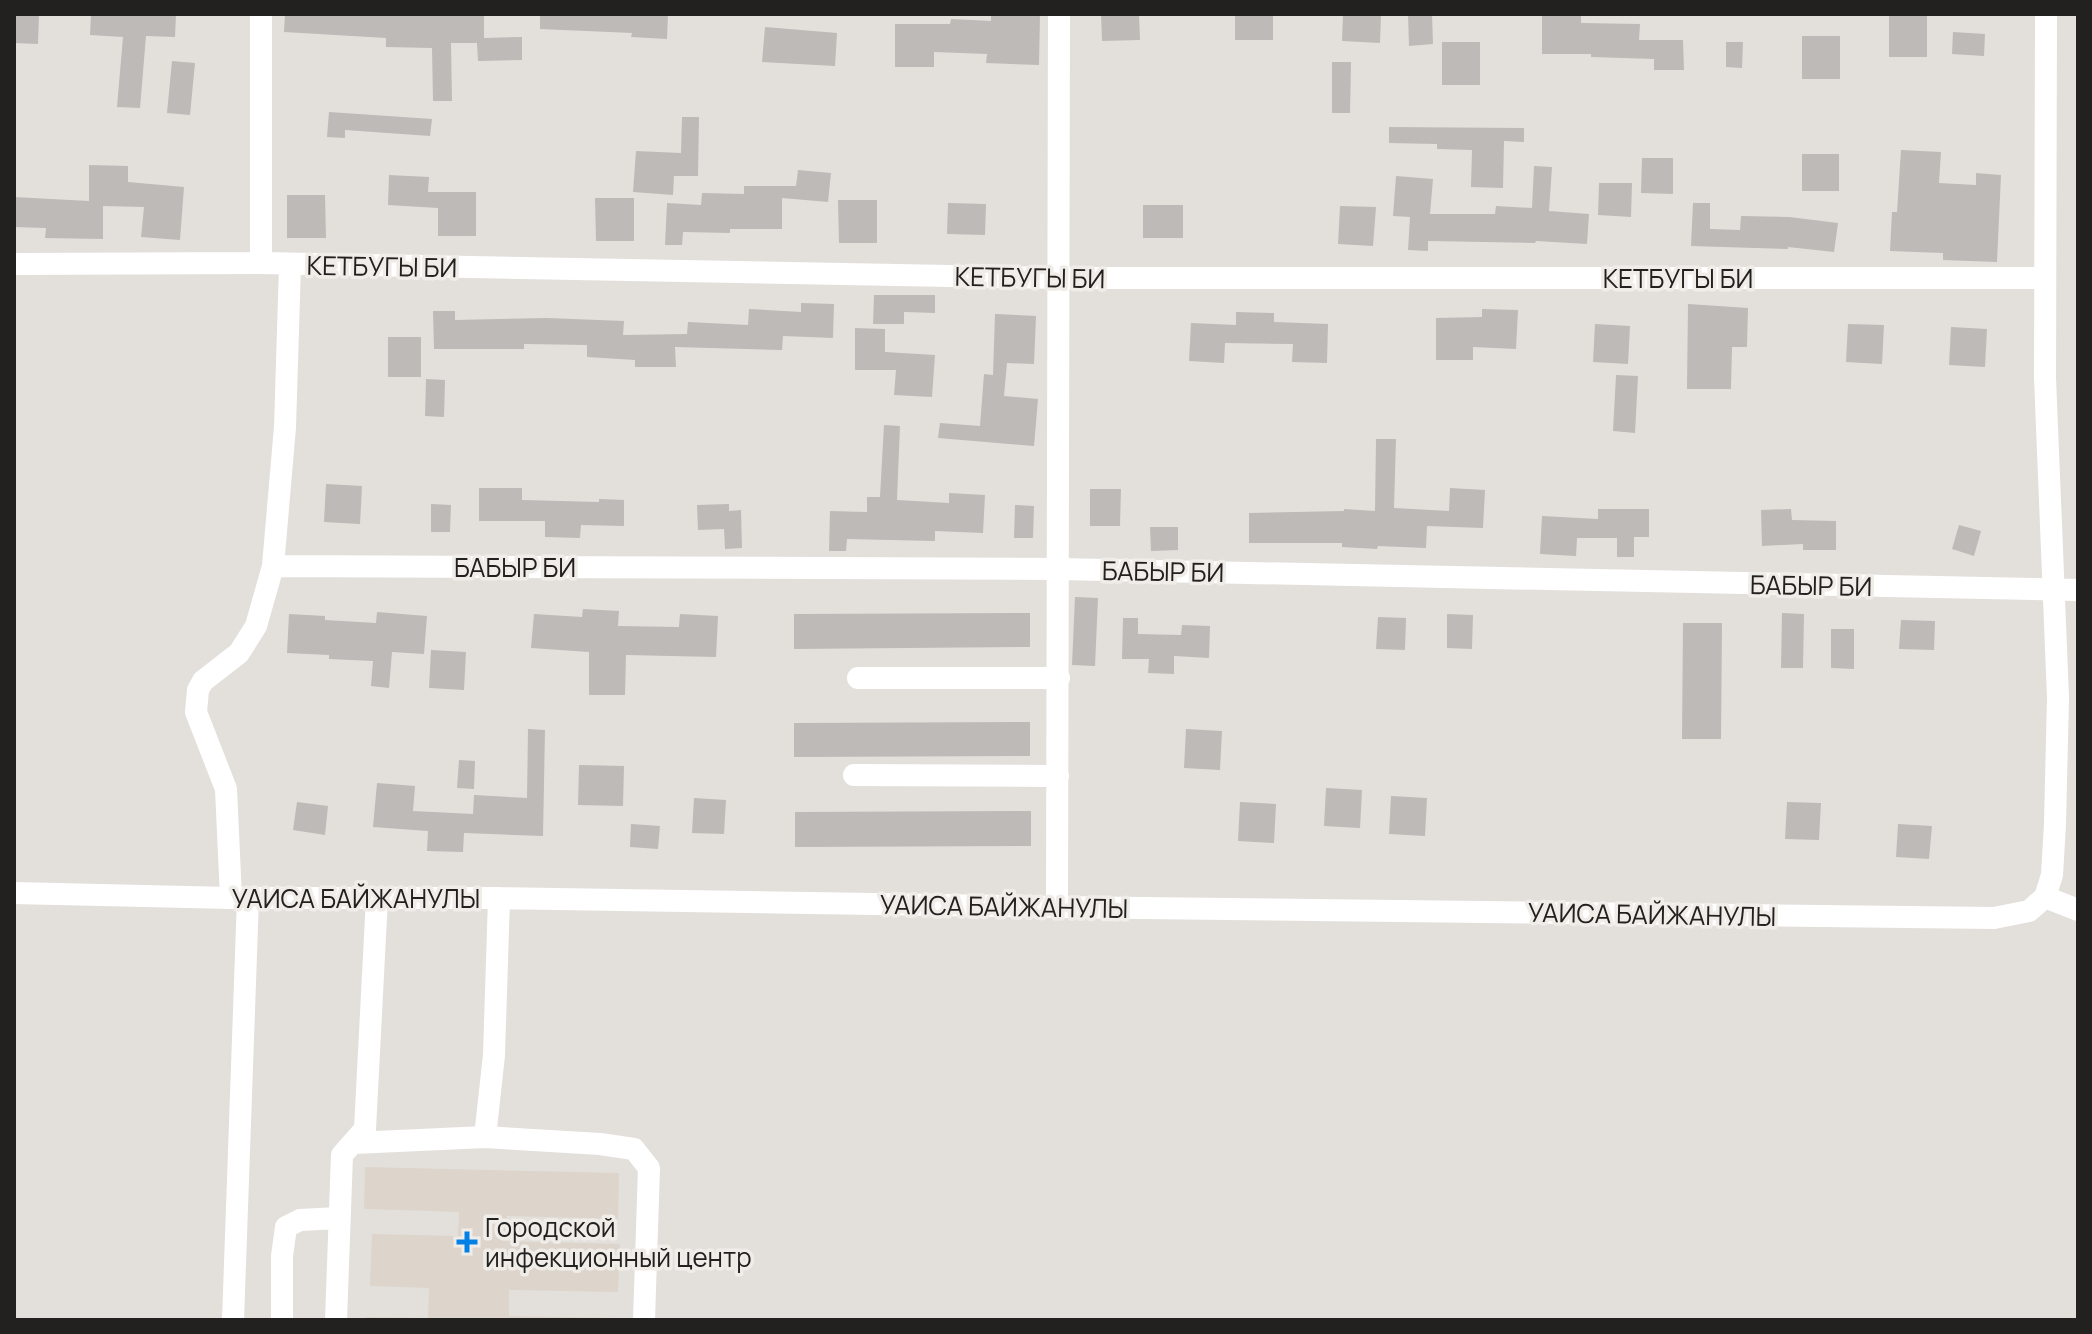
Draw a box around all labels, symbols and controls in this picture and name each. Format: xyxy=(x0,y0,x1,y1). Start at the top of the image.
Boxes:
street label: КЕТБУГЫ БИ xyxy=(306,247,458,285)
street label: КЕТБУГЫ БИ xyxy=(954,258,1106,296)
street label: КЕТБУГЫ БИ xyxy=(1603,260,1753,296)
street label: БАБЫР БИ xyxy=(454,549,576,585)
street label: БАБЫР БИ xyxy=(1102,552,1224,590)
street label: БАБЫР БИ xyxy=(1750,566,1872,604)
street label: УАИСА БАЙЖАНУЛЫ xyxy=(232,880,480,916)
street label: УАИСА БАЙЖАНУЛЫ xyxy=(880,886,1128,926)
street label: УАИСА БАЙЖАНУЛЫ xyxy=(1528,894,1776,934)
place label: Городской инфекционный центр xyxy=(485,1209,752,1275)
marker: Городской инфекционный центр xyxy=(456,1231,478,1253)

